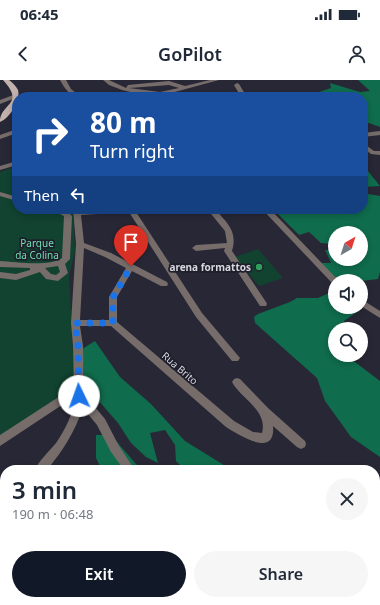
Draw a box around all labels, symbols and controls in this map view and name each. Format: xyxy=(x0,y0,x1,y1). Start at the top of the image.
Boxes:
text: 06:45 xyxy=(20,4,59,24)
text: GoPilot xyxy=(158,42,222,66)
icon: back xyxy=(12,43,34,65)
icon: person xyxy=(346,43,368,65)
text: 80 m xyxy=(90,103,157,141)
icon: right xyxy=(24,108,76,160)
text: Turn right xyxy=(90,139,174,163)
icon: left xyxy=(67,184,89,206)
text: Then xyxy=(24,185,59,205)
pin xyxy=(114,225,148,266)
north arrow xyxy=(328,226,368,266)
map controls xyxy=(328,226,368,362)
icon: arrive xyxy=(120,231,142,253)
park label: Parque da Colina xyxy=(15,236,59,262)
place label: arena formattos xyxy=(169,260,251,274)
marker: arena formattos xyxy=(254,262,264,272)
button: sound xyxy=(328,274,368,314)
button: search xyxy=(328,322,368,362)
street label: Rua Brito xyxy=(159,348,201,388)
position arrow xyxy=(58,375,100,417)
text: 3 min xyxy=(12,473,77,506)
button: close xyxy=(326,478,368,520)
text: 190 m · 06:48 xyxy=(12,505,93,523)
button: Exit xyxy=(12,551,186,597)
button: Share xyxy=(194,551,368,597)

